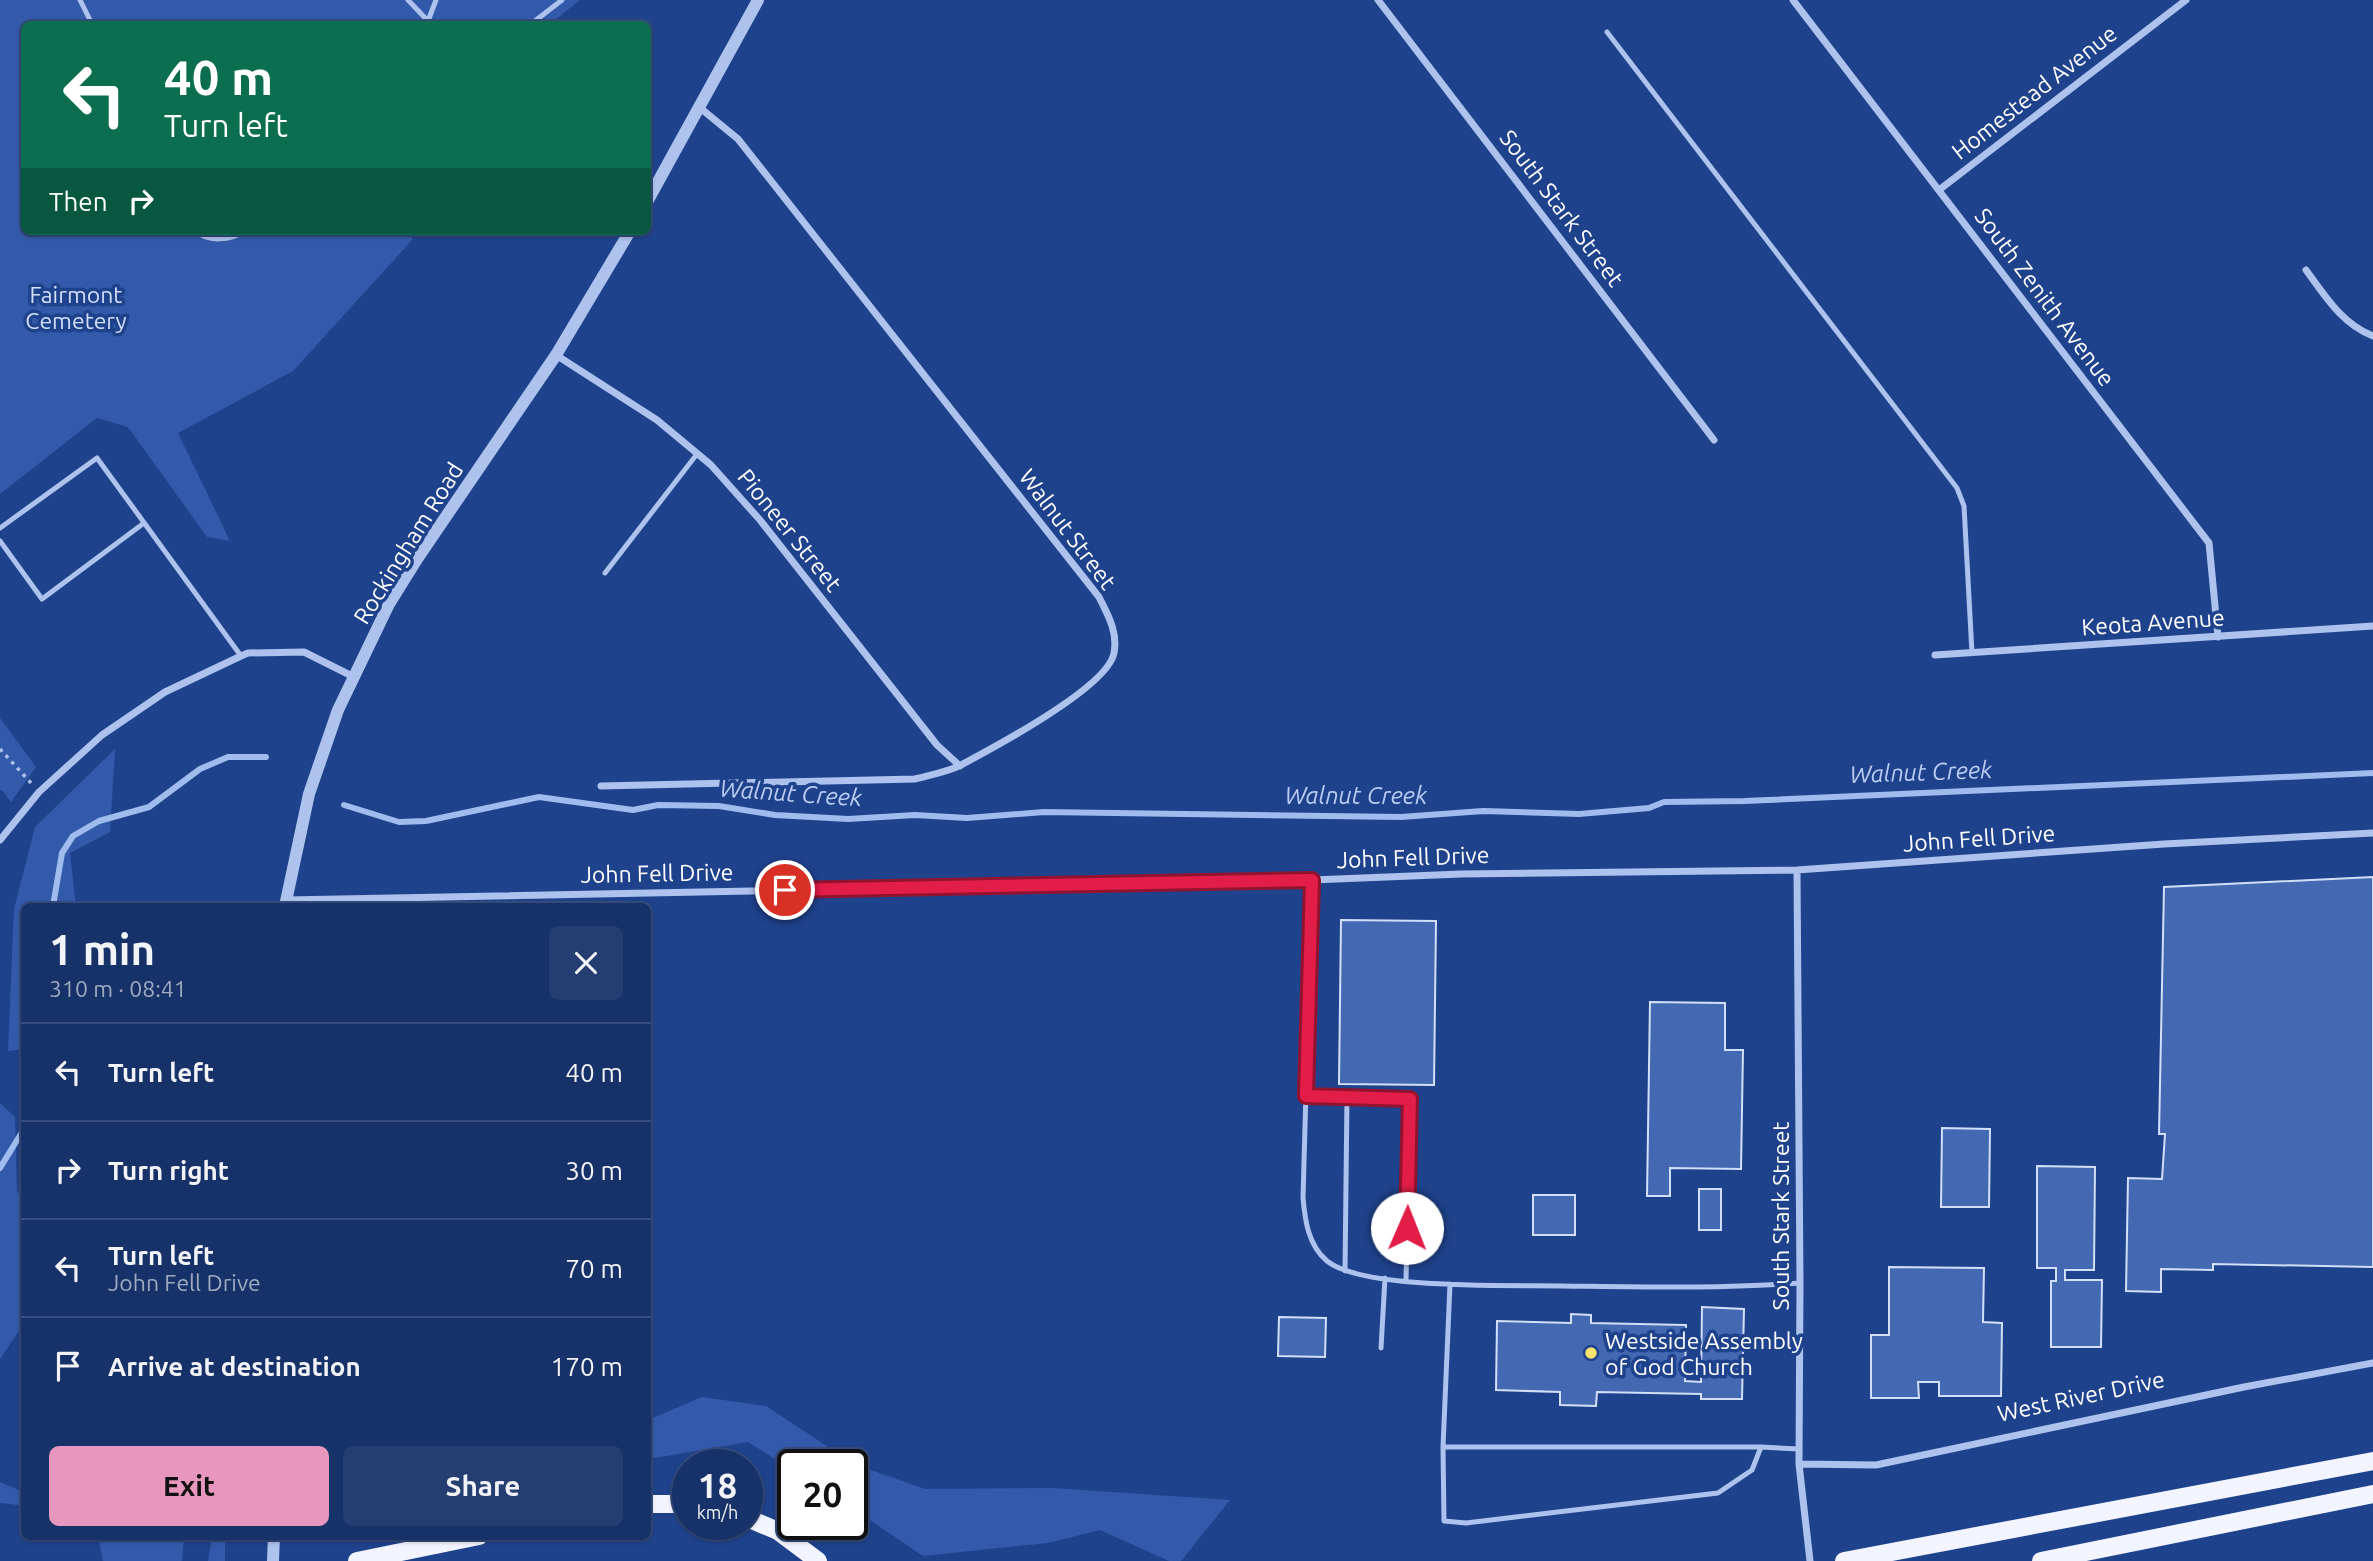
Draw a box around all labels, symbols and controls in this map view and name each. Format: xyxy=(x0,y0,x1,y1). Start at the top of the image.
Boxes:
street label: Homestead Avenue xyxy=(1947,20,2121,164)
icon: left xyxy=(49,49,140,140)
text: 40 m xyxy=(164,49,273,104)
text: Turn left xyxy=(164,107,288,143)
street label: South Stark Street xyxy=(1495,125,1629,291)
icon: right xyxy=(122,182,160,220)
text: Then xyxy=(49,187,108,216)
street label: South Zenith Avenue xyxy=(1970,203,2120,391)
park label: Fairmont Cemetery xyxy=(25,282,127,333)
street label: Rockingham Road xyxy=(348,458,468,628)
street label: Pioneer Street xyxy=(733,464,847,596)
street label: Walnut Street xyxy=(1015,464,1121,594)
street label: Keota Avenue xyxy=(2081,605,2225,639)
water label: Walnut Creek xyxy=(1849,756,1993,788)
water label: Walnut Creek xyxy=(719,775,864,811)
water label: Walnut Creek xyxy=(1285,782,1428,809)
street label: John Fell Drive xyxy=(1902,820,2056,856)
street label: John Fell Drive xyxy=(1336,842,1490,872)
street label: John Fell Drive xyxy=(580,859,734,887)
pin xyxy=(755,860,815,920)
icon: arrive xyxy=(766,871,804,909)
text: 1 min xyxy=(49,926,155,973)
button: close xyxy=(549,926,623,1000)
text: 310 m · 08:41 xyxy=(49,976,187,1001)
icon: left xyxy=(49,1053,87,1091)
text: Turn left xyxy=(108,1058,214,1087)
text: 40 m xyxy=(565,1058,623,1087)
street label: South Stark Street xyxy=(1768,1122,1793,1310)
icon: right xyxy=(49,1151,87,1189)
text: Turn right xyxy=(108,1156,229,1185)
text: 30 m xyxy=(565,1156,623,1185)
position arrow xyxy=(1370,1191,1444,1265)
text: Turn left xyxy=(108,1241,214,1270)
icon: left xyxy=(49,1249,87,1287)
text: 70 m xyxy=(565,1254,623,1283)
text: John Fell Drive xyxy=(108,1270,261,1295)
place label: Westside Assembly of God Church xyxy=(1605,1328,1803,1379)
marker: Westside Assembly of God Church xyxy=(1583,1345,1599,1361)
icon: arrive xyxy=(49,1347,87,1385)
text: Arrive at destination xyxy=(108,1352,361,1381)
text: 170 m xyxy=(551,1352,623,1381)
street label: West River Drive xyxy=(1995,1366,2167,1426)
button: Exit xyxy=(49,1446,329,1526)
button: Share xyxy=(343,1446,623,1526)
speed limit sign: 20 xyxy=(777,1449,868,1540)
text: 18 xyxy=(698,1465,737,1505)
text: km/h xyxy=(697,1502,738,1522)

